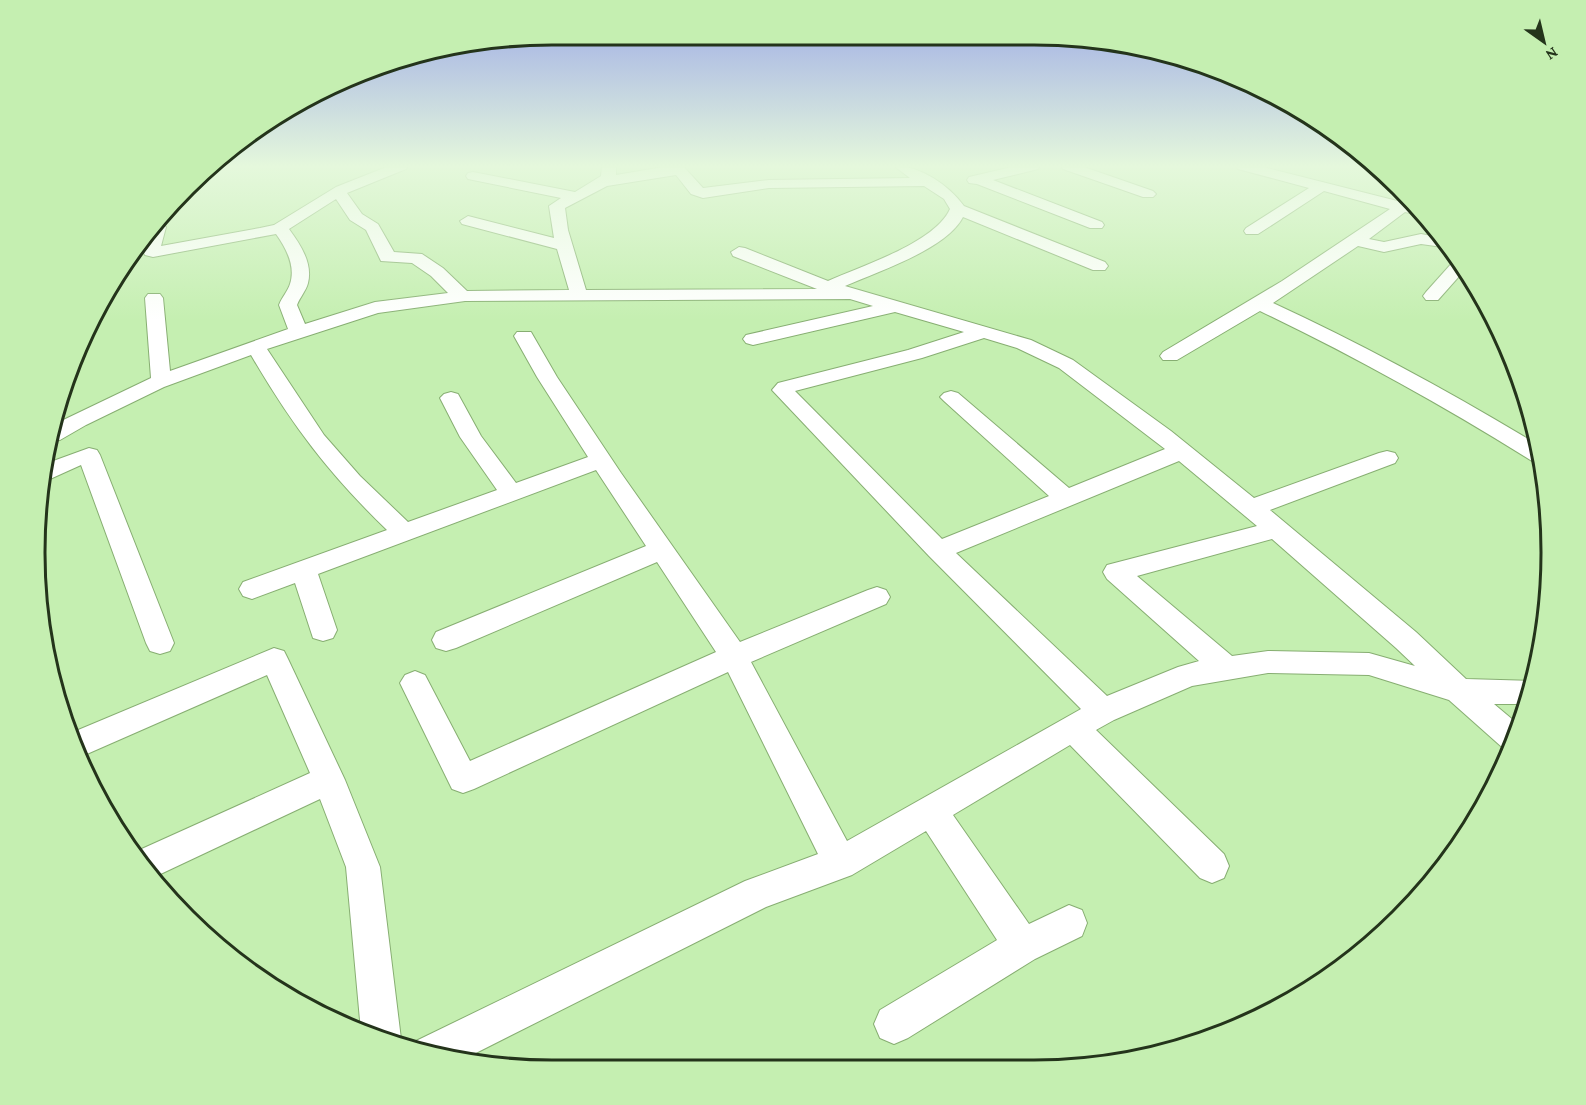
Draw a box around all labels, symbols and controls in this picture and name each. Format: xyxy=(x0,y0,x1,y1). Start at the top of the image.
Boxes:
north arrow xyxy=(1514,12,1574,72)
text: N xyxy=(1543,44,1561,64)

